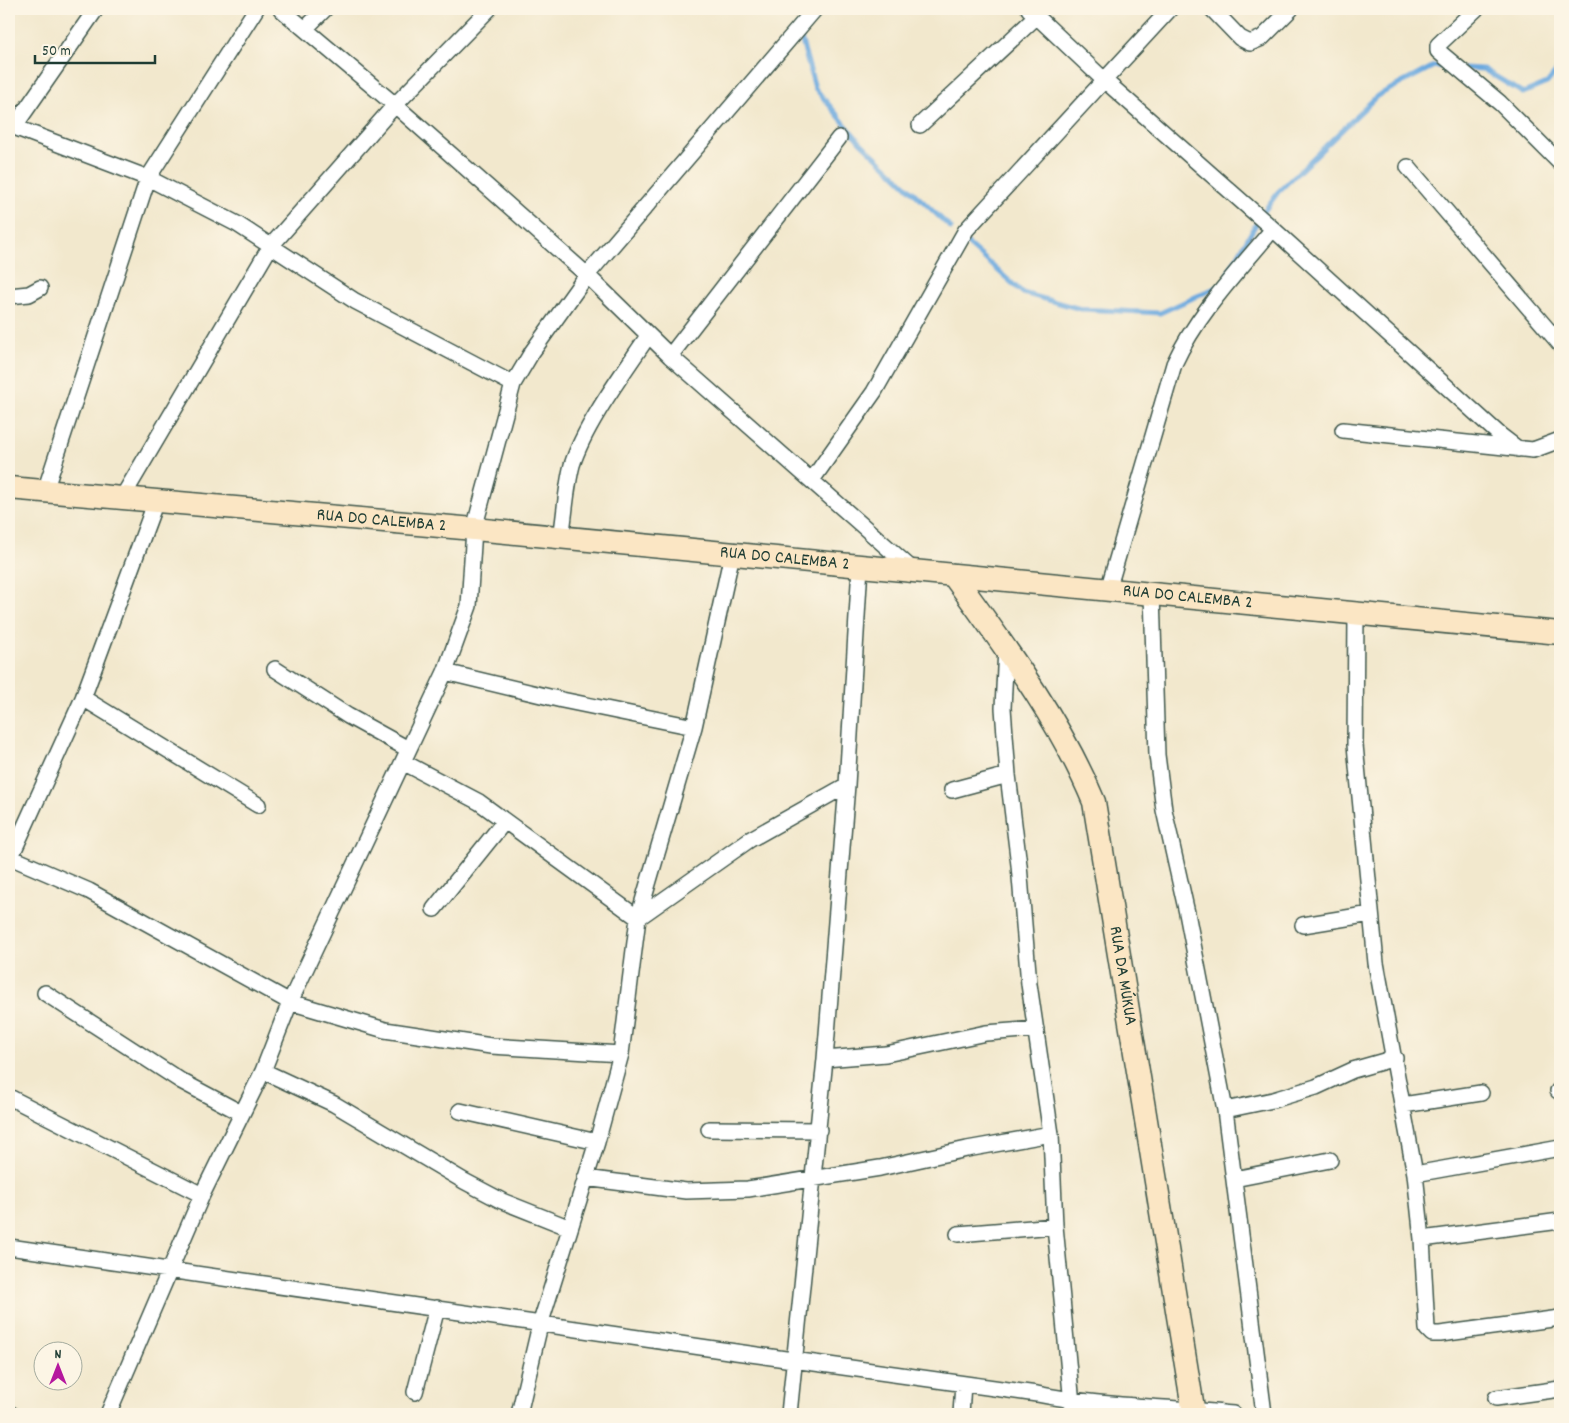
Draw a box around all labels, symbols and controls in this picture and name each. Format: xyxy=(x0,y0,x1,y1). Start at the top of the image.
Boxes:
scale bar xyxy=(35,32,155,64)
text: 50 m xyxy=(42,41,71,63)
street label: RUA DO CALEMBA 2 xyxy=(315,503,448,539)
street label: RUA DO CALEMBA 2 xyxy=(719,540,851,577)
street label: RUA DO CALEMBA 2 xyxy=(1122,579,1254,616)
street label: RUA DA MÚKUA xyxy=(1102,924,1143,1027)
north arrow xyxy=(32,1340,82,1390)
text: N xyxy=(55,1345,62,1365)

